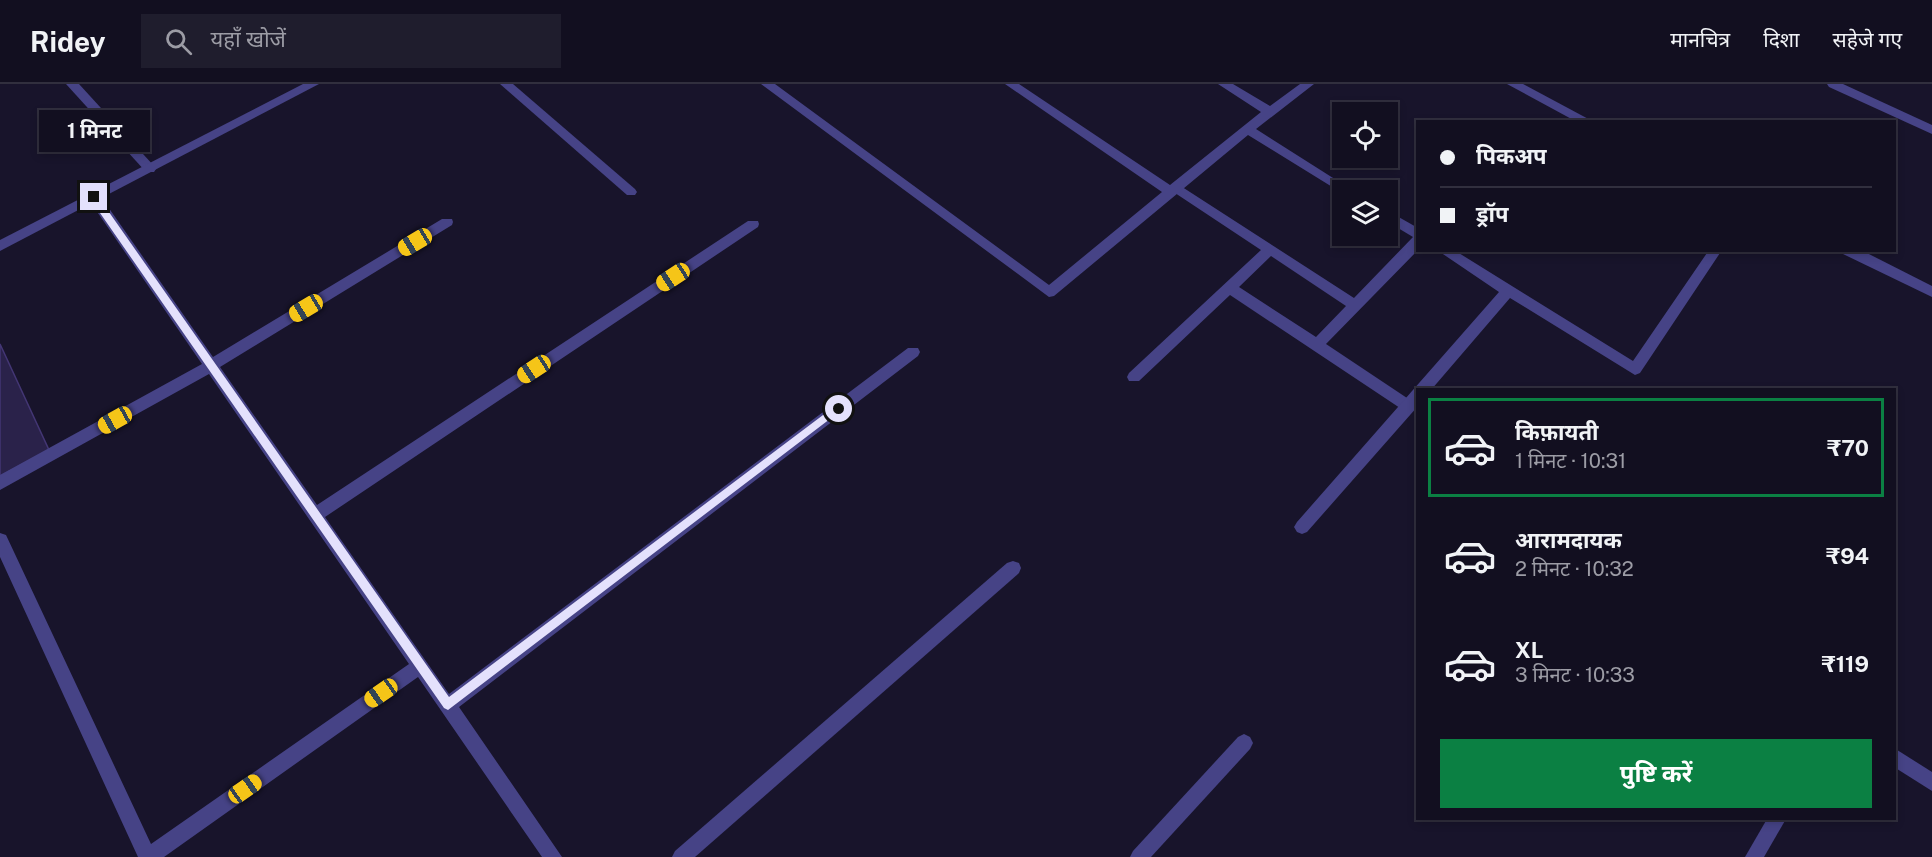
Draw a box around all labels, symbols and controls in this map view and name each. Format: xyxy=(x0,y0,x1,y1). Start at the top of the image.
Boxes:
search box xyxy=(141,14,561,68)
text: Ridey xyxy=(30,25,105,58)
icon: search xyxy=(162,25,195,58)
text: यहाँ खोजें xyxy=(210,26,286,52)
text: मानचित्र xyxy=(1670,27,1730,52)
text: दिशा xyxy=(1763,27,1800,52)
text: सहेजे गए xyxy=(1833,27,1902,52)
map controls xyxy=(1332,102,1398,246)
button: locate xyxy=(1332,102,1398,168)
callout: 1 मिनट xyxy=(38,110,150,152)
text: 1 मिनट xyxy=(67,119,122,143)
text: पिकअप xyxy=(1476,143,1547,169)
button: layers xyxy=(1332,180,1398,246)
route end xyxy=(80,183,107,210)
text: ड्रॉप xyxy=(1476,201,1509,227)
car xyxy=(395,225,435,259)
car xyxy=(653,260,693,294)
car xyxy=(286,291,326,325)
car xyxy=(514,352,554,386)
route start xyxy=(825,395,852,422)
car xyxy=(95,403,135,437)
text: किफ़ायती xyxy=(1515,419,1599,445)
icon: car xyxy=(1443,421,1497,475)
text: ₹70 xyxy=(1827,435,1869,461)
text: 1 मिनट · 10:31 xyxy=(1515,449,1626,473)
text: आरामदायक xyxy=(1515,527,1622,553)
icon: car xyxy=(1443,529,1497,583)
text: ₹94 xyxy=(1826,543,1869,569)
text: 2 मिनट · 10:32 xyxy=(1515,557,1634,581)
icon: car xyxy=(1443,637,1497,691)
text: XL xyxy=(1515,637,1543,663)
text: ₹119 xyxy=(1822,651,1869,677)
text: 3 मिनट · 10:33 xyxy=(1515,663,1635,687)
car xyxy=(361,675,401,711)
button: पुष्टि करें xyxy=(1440,739,1872,808)
car xyxy=(225,771,265,807)

